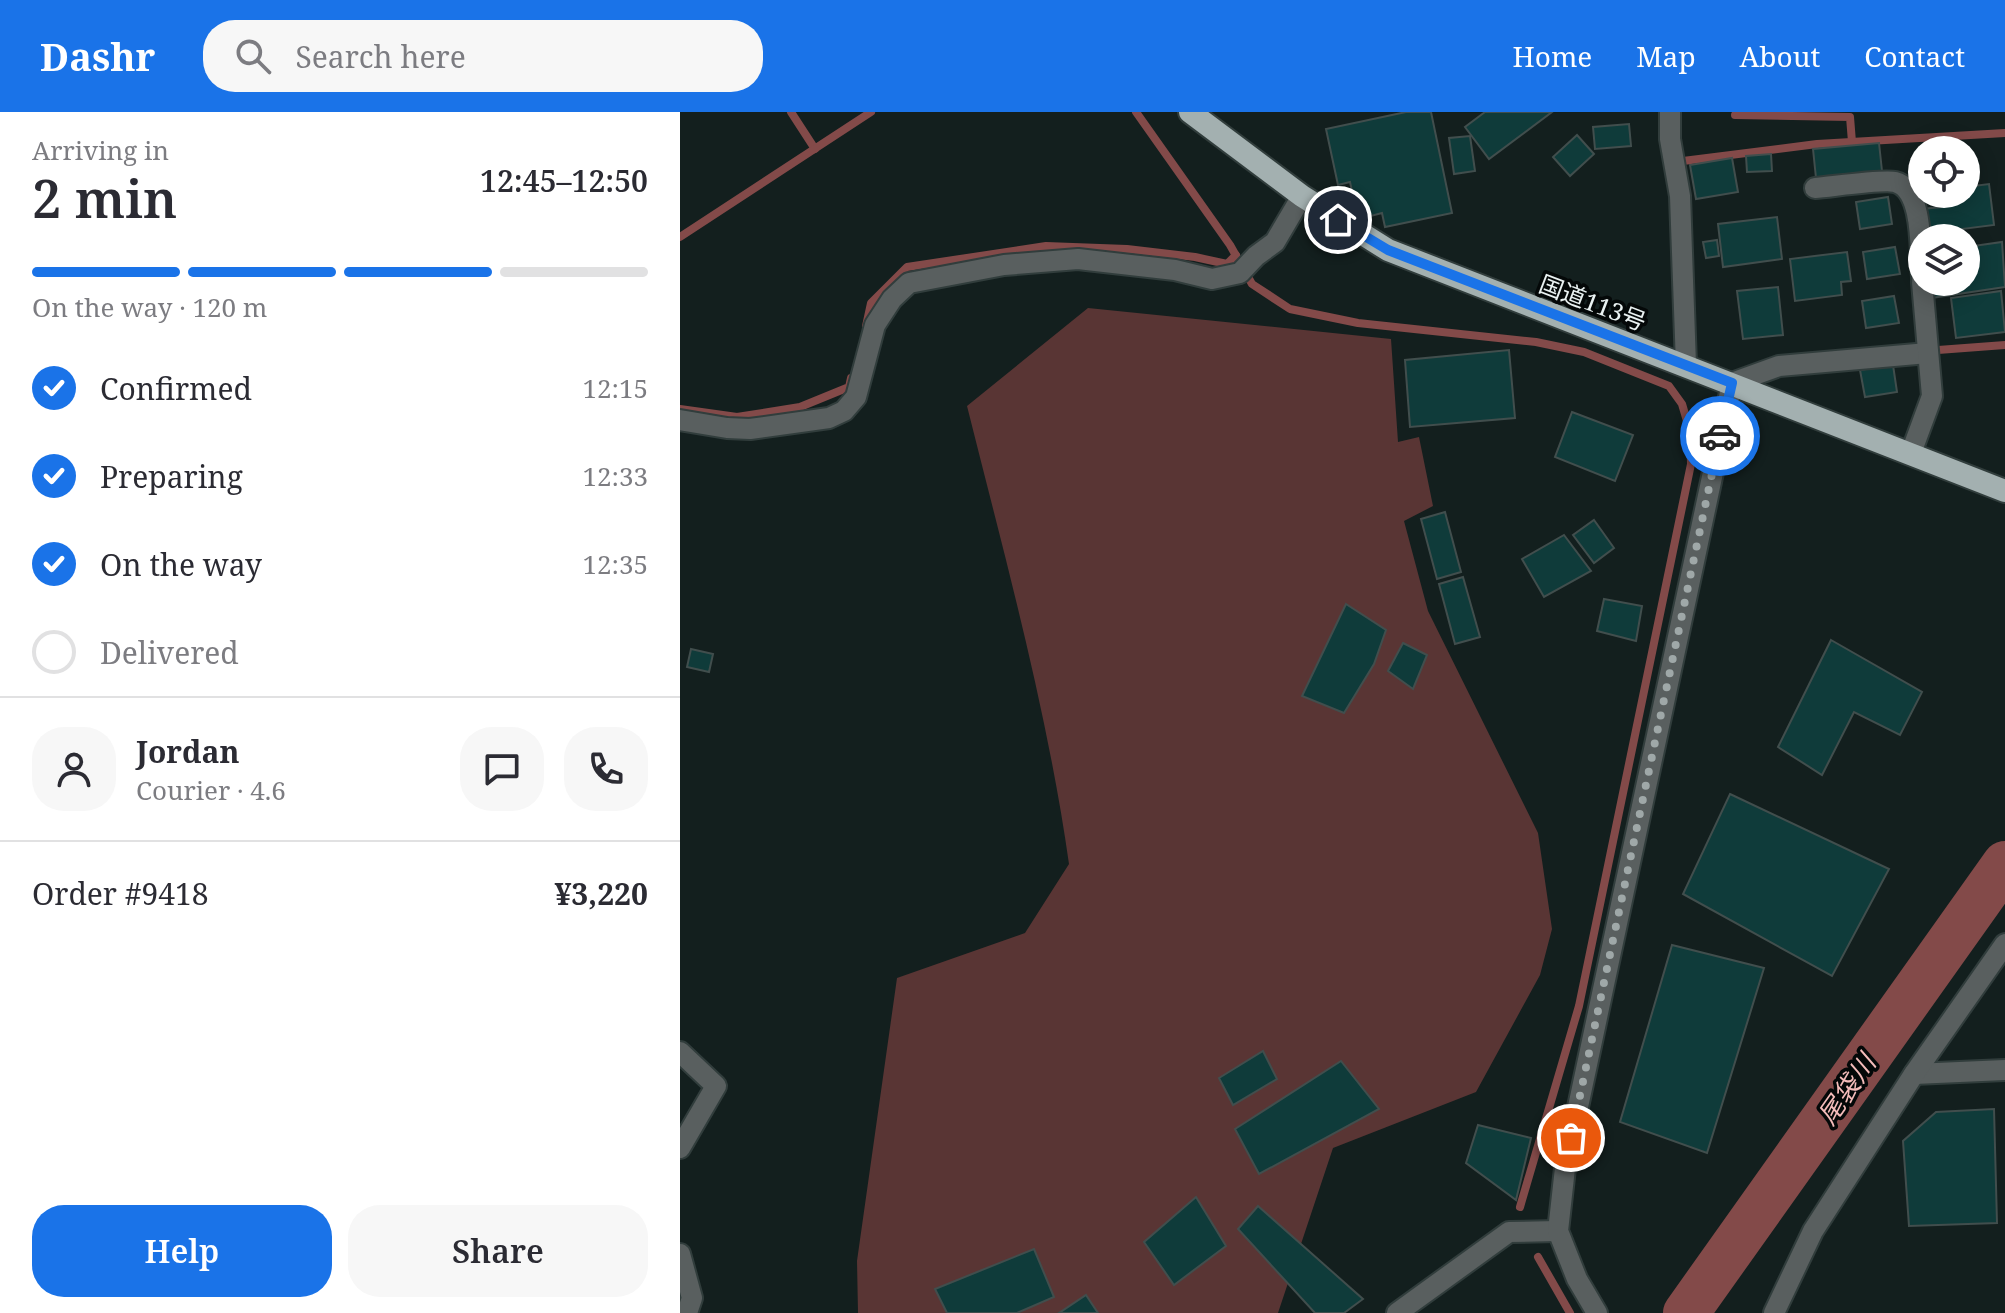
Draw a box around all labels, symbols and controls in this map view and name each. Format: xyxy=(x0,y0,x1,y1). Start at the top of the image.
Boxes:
search box xyxy=(203,20,763,92)
text: Dashr xyxy=(40,30,155,82)
icon: search xyxy=(231,34,275,78)
text: Search here xyxy=(295,36,466,77)
text: Home xyxy=(1513,37,1592,75)
text: Map xyxy=(1636,37,1696,75)
text: About xyxy=(1740,37,1820,75)
text: Contact xyxy=(1864,37,1965,75)
text: Arriving in xyxy=(32,132,169,168)
map controls xyxy=(1908,136,1980,296)
button: locate xyxy=(1908,136,1980,208)
text: 12:45–12:50 xyxy=(480,160,648,201)
text: 2 min xyxy=(32,162,177,233)
pin xyxy=(1304,186,1372,254)
icon: home xyxy=(1316,198,1360,242)
button: layers xyxy=(1908,224,1980,296)
street label: 国道113号 xyxy=(1535,266,1651,338)
text: On the way · 120 m xyxy=(32,289,267,325)
icon: check xyxy=(32,366,76,410)
text: Confirmed xyxy=(100,368,252,409)
text: 12:15 xyxy=(582,370,648,406)
courier xyxy=(1680,396,1760,476)
icon: car xyxy=(1698,414,1742,458)
icon: check xyxy=(32,454,76,498)
text: Preparing xyxy=(100,456,243,497)
text: 12:33 xyxy=(582,458,648,494)
icon: check xyxy=(32,542,76,586)
text: On the way xyxy=(100,544,262,585)
text: 12:35 xyxy=(582,546,648,582)
text: Delivered xyxy=(100,632,239,673)
button: person xyxy=(32,727,116,811)
button: chat xyxy=(460,727,544,811)
button: phone xyxy=(564,727,648,811)
text: Jordan xyxy=(136,731,239,772)
text: Courier · 4.6 xyxy=(136,772,286,808)
text: Order #9418 xyxy=(32,873,209,914)
text: ¥3,220 xyxy=(554,873,648,914)
water label: 尾袋川 xyxy=(1809,1044,1885,1131)
pin xyxy=(1537,1104,1605,1172)
icon: bag xyxy=(1549,1116,1593,1160)
button: Help xyxy=(32,1205,332,1297)
button: Share xyxy=(348,1205,648,1297)

